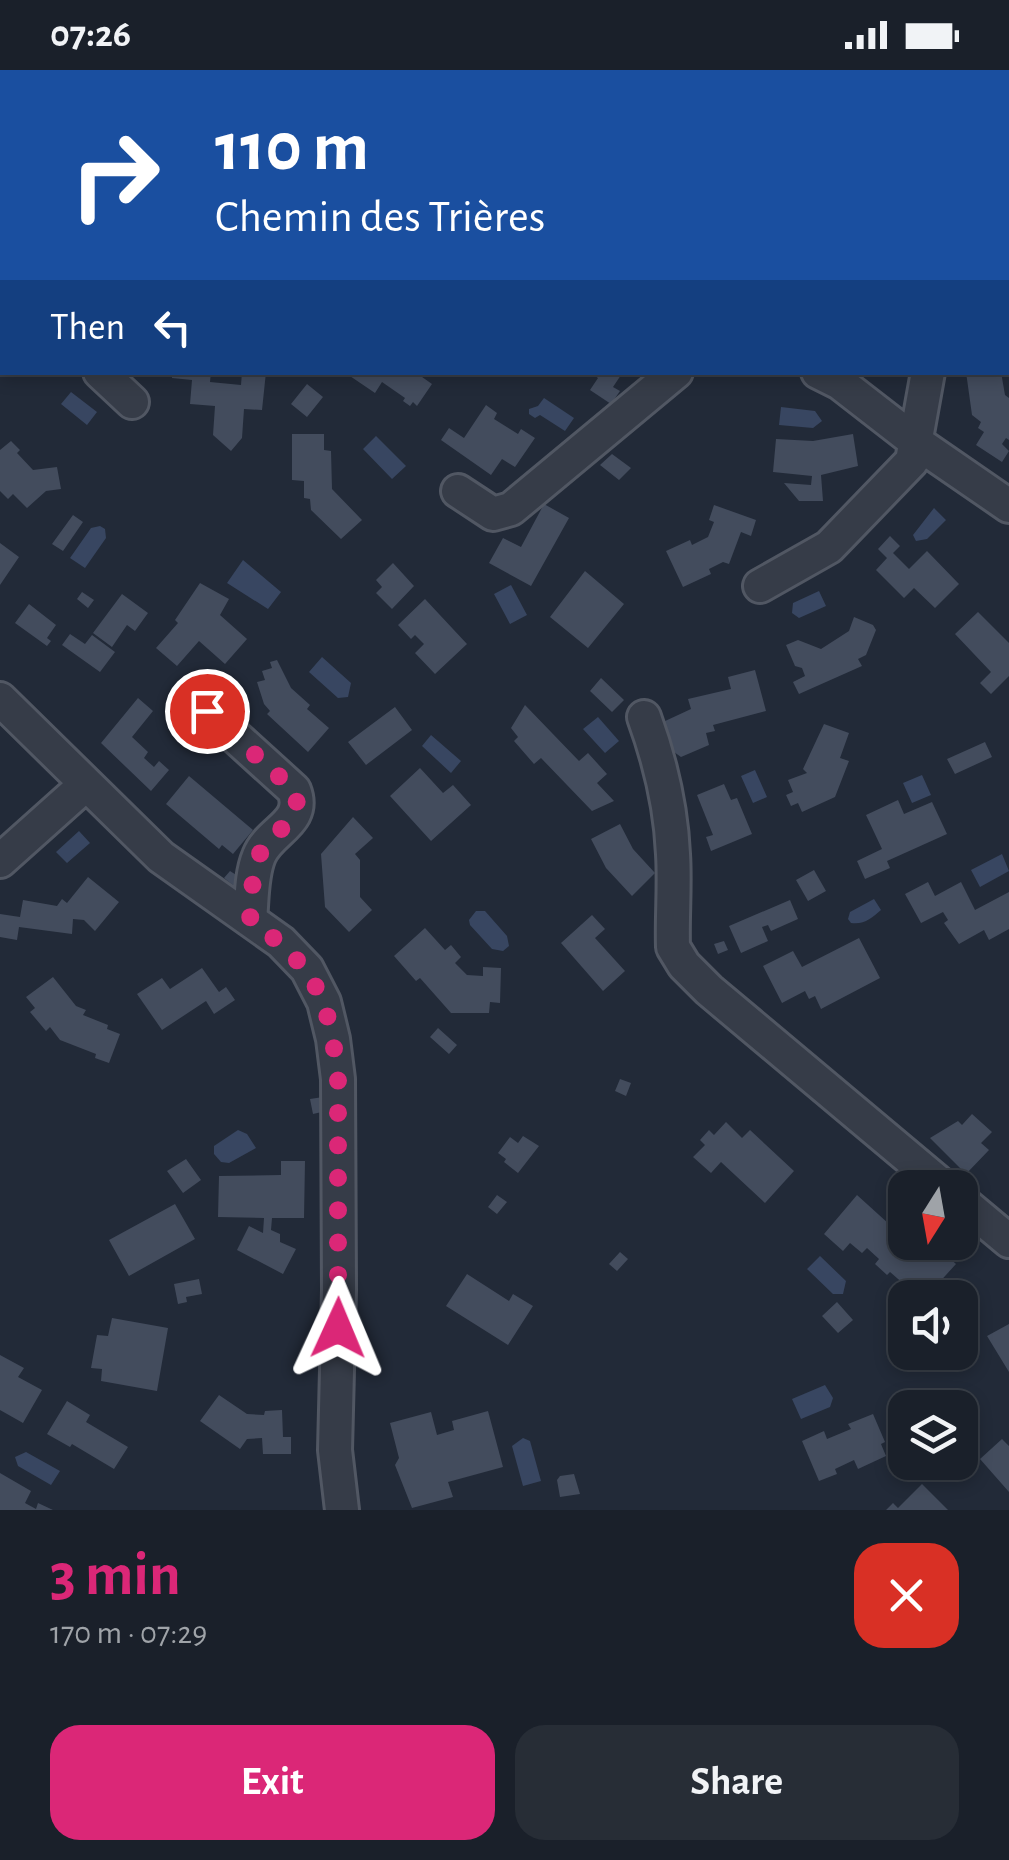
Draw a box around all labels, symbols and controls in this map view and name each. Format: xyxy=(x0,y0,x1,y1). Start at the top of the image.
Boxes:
text: 07:26 xyxy=(50,16,131,54)
icon: right xyxy=(50,110,180,240)
text: 110 m xyxy=(215,113,369,183)
text: Chemin des Trières xyxy=(215,195,545,240)
icon: left xyxy=(145,300,200,355)
text: Then xyxy=(50,309,125,347)
pin xyxy=(165,669,250,754)
icon: arrive xyxy=(180,684,235,739)
north arrow xyxy=(888,1170,978,1260)
map controls xyxy=(888,1170,978,1480)
position arrow xyxy=(286,1276,390,1380)
button: sound xyxy=(888,1280,978,1370)
button: layers xyxy=(888,1390,978,1480)
button: close xyxy=(854,1543,959,1648)
text: 3 min xyxy=(50,1546,181,1606)
text: 170 m · 07:29 xyxy=(50,1617,207,1649)
button: Exit xyxy=(50,1725,495,1840)
button: Share xyxy=(515,1725,959,1840)

